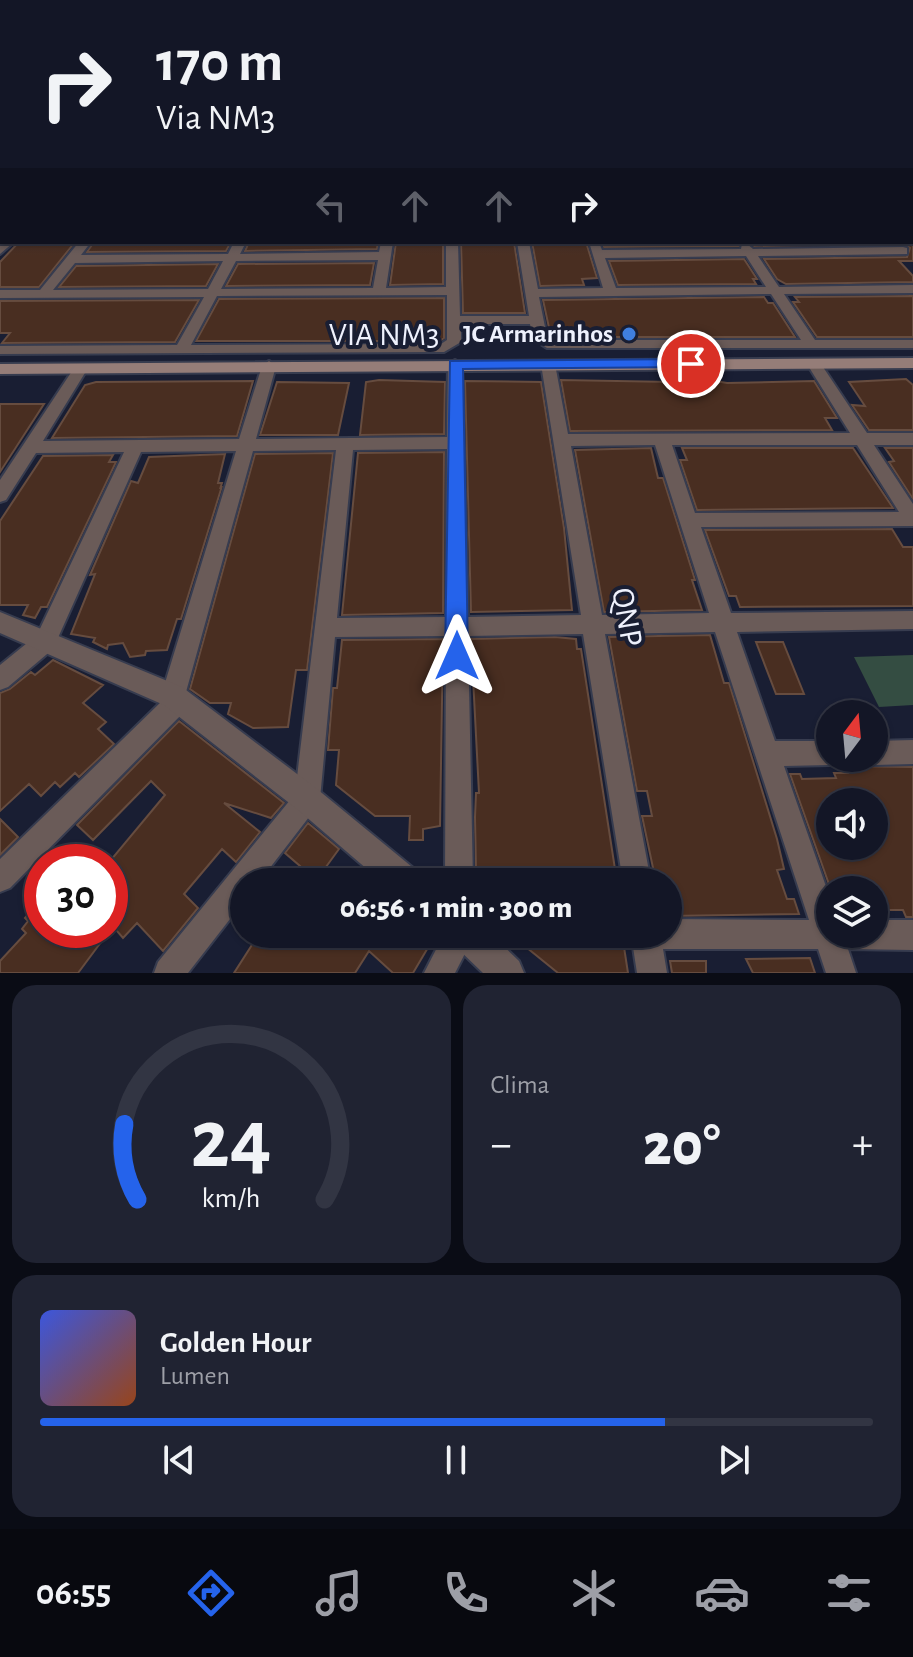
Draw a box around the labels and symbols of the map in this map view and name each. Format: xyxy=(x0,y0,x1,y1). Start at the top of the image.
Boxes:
street label: VIA NM3 xyxy=(329,319,439,351)
place label: JC Armarinhos xyxy=(463,321,613,347)
marker: JC Armarinhos xyxy=(620,325,638,343)
pin xyxy=(657,330,725,398)
street label: QNP xyxy=(606,585,648,649)
position arrow xyxy=(415,614,499,698)
north arrow xyxy=(816,700,888,772)
speed limit sign: 30 xyxy=(24,844,128,948)

